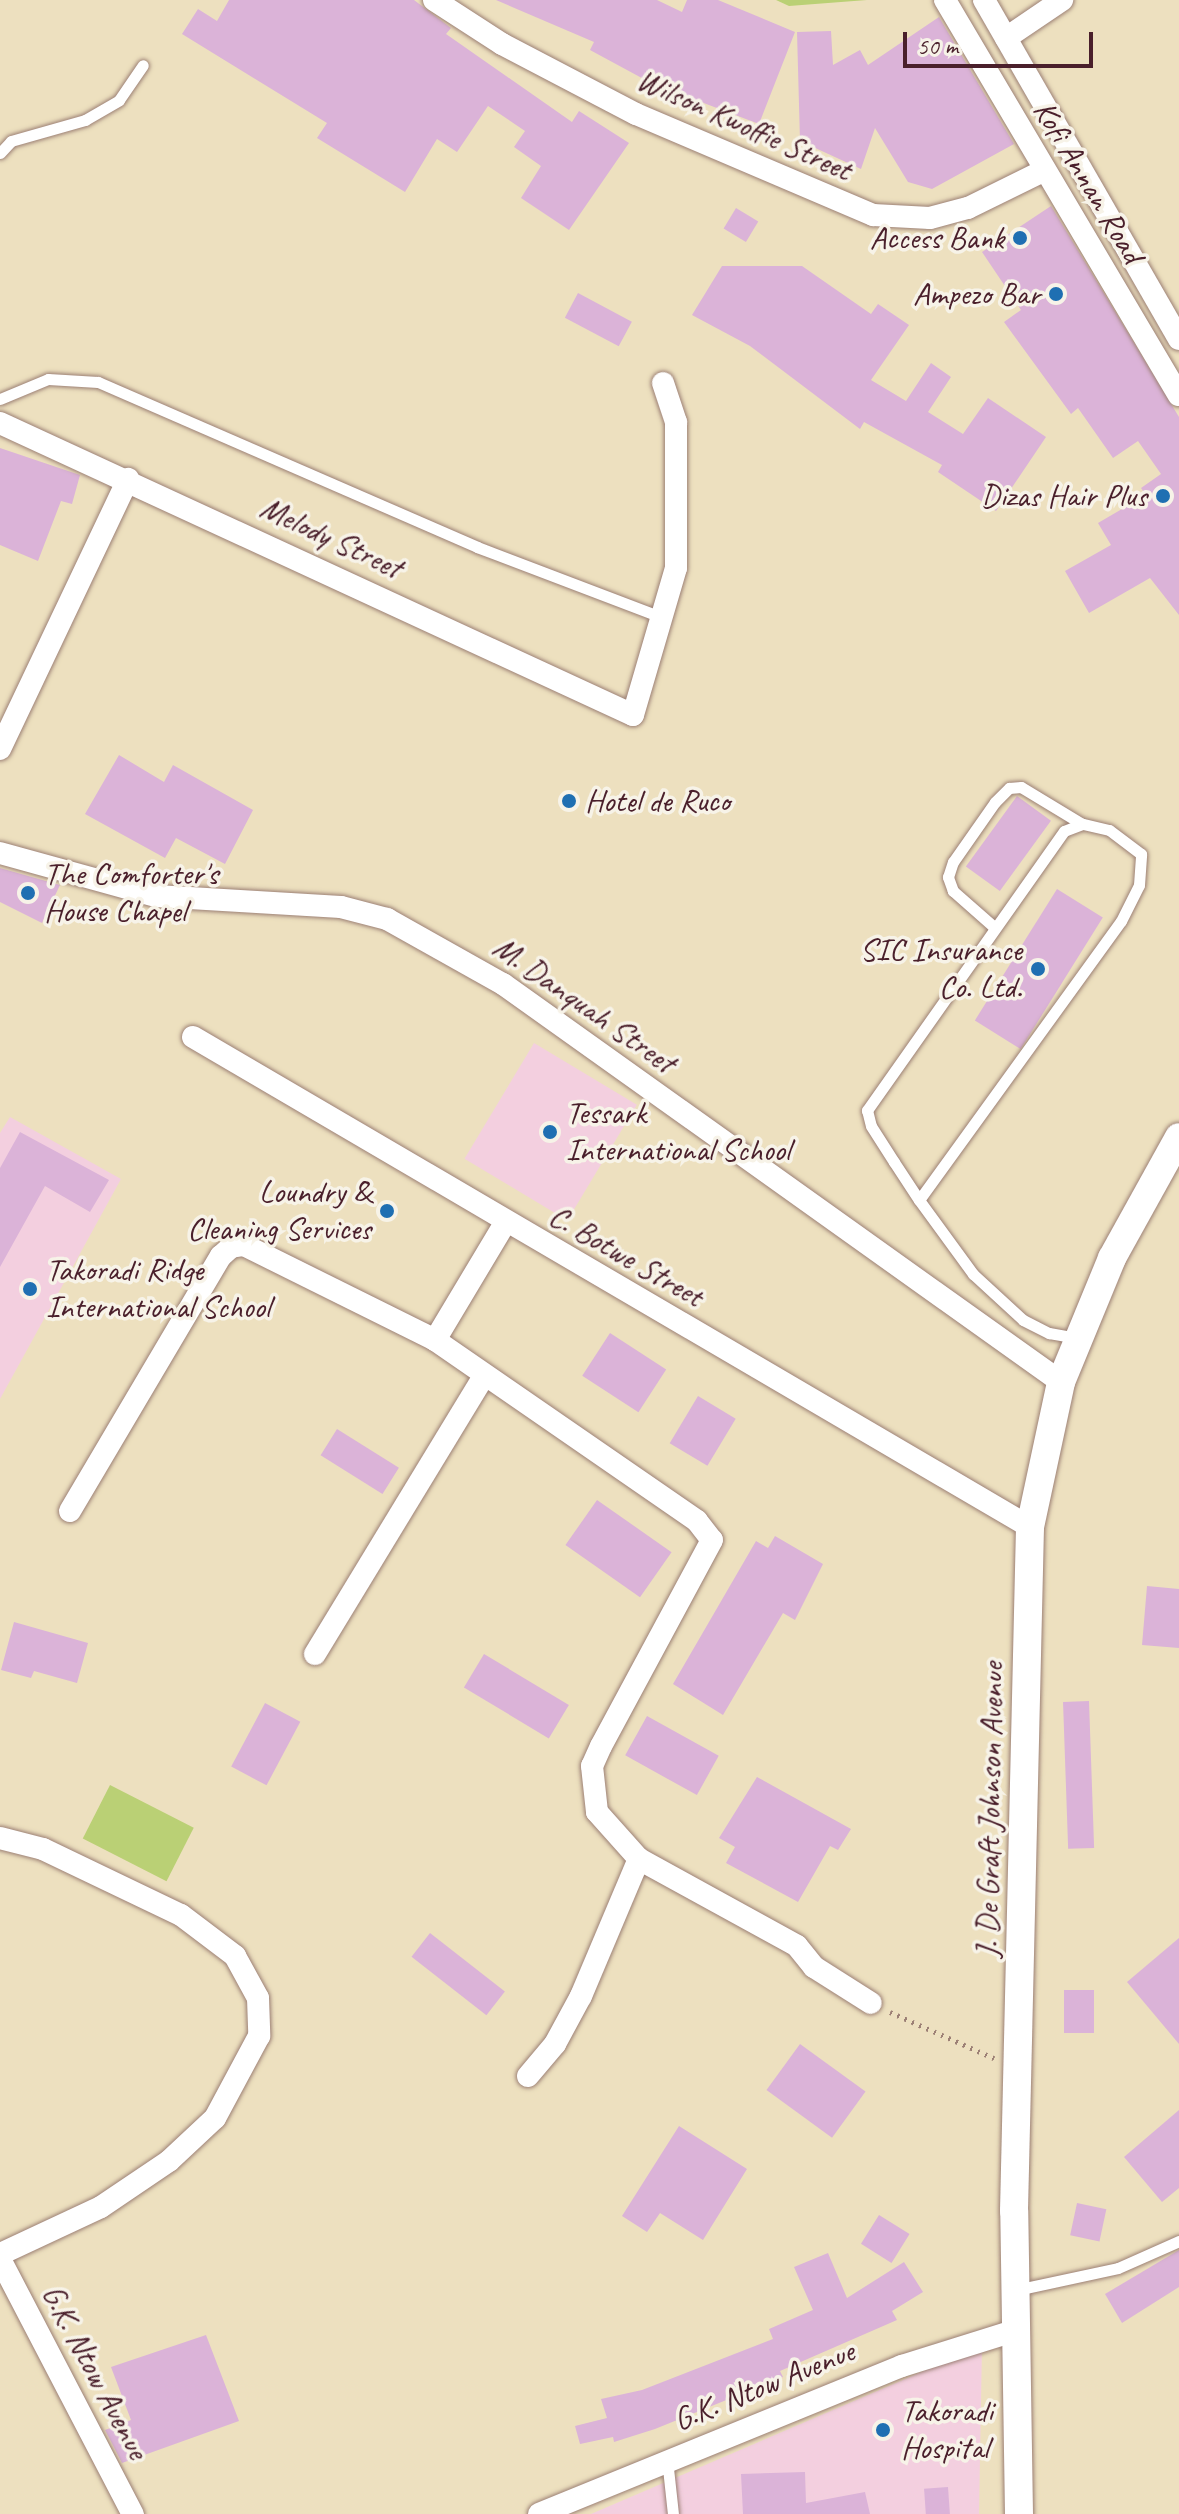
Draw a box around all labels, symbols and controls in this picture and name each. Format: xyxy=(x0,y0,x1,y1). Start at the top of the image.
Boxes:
scale bar xyxy=(907,16,1097,66)
text: 50 m xyxy=(917,31,958,61)
street label: Wilson Kwoffie Street xyxy=(631,60,857,190)
street label: Kofi Annan Road xyxy=(1025,94,1151,270)
place label: Access Bank xyxy=(869,219,1004,257)
marker: Access Bank xyxy=(1011,229,1029,247)
place label: Ampezo Bar xyxy=(912,275,1040,313)
marker: Ampezo Bar xyxy=(1047,285,1065,303)
place label: Dizas Hair Plus xyxy=(980,477,1147,515)
marker: Dizas Hair Plus xyxy=(1154,487,1172,505)
street label: Melody Street xyxy=(254,489,408,587)
place label: Hotel de Ruco xyxy=(585,782,730,820)
marker: Hotel de Ruco xyxy=(560,792,578,810)
place label: The Comforter's House Chapel xyxy=(44,856,216,931)
marker: The Comforter's House Chapel xyxy=(19,884,37,902)
street label: M. Danquah Street xyxy=(486,928,682,1082)
place label: SIC Insurance Co. Ltd. xyxy=(860,932,1022,1007)
marker: SIC Insurance Co. Ltd. xyxy=(1029,960,1047,978)
place label: Tessark International School xyxy=(566,1095,790,1170)
marker: Tessark International School xyxy=(541,1123,559,1141)
place label: Loundry & Cleaning Services xyxy=(187,1174,371,1249)
street label: C. Botwe Street xyxy=(542,1196,710,1316)
marker: Loundry & Cleaning Services xyxy=(378,1202,396,1220)
place label: Takoradi Ridge International School xyxy=(46,1252,270,1327)
marker: Takoradi Ridge International School xyxy=(21,1280,39,1298)
street label: J. De Graft Johnson Avenue xyxy=(968,1662,1012,1958)
street label: G.K. Ntow Avenue xyxy=(33,2278,157,2466)
street label: G.K. Ntow Avenue xyxy=(668,2332,860,2440)
place label: Takoradi Hospital xyxy=(901,2393,993,2468)
marker: Takoradi Hospital xyxy=(872,2419,894,2441)

